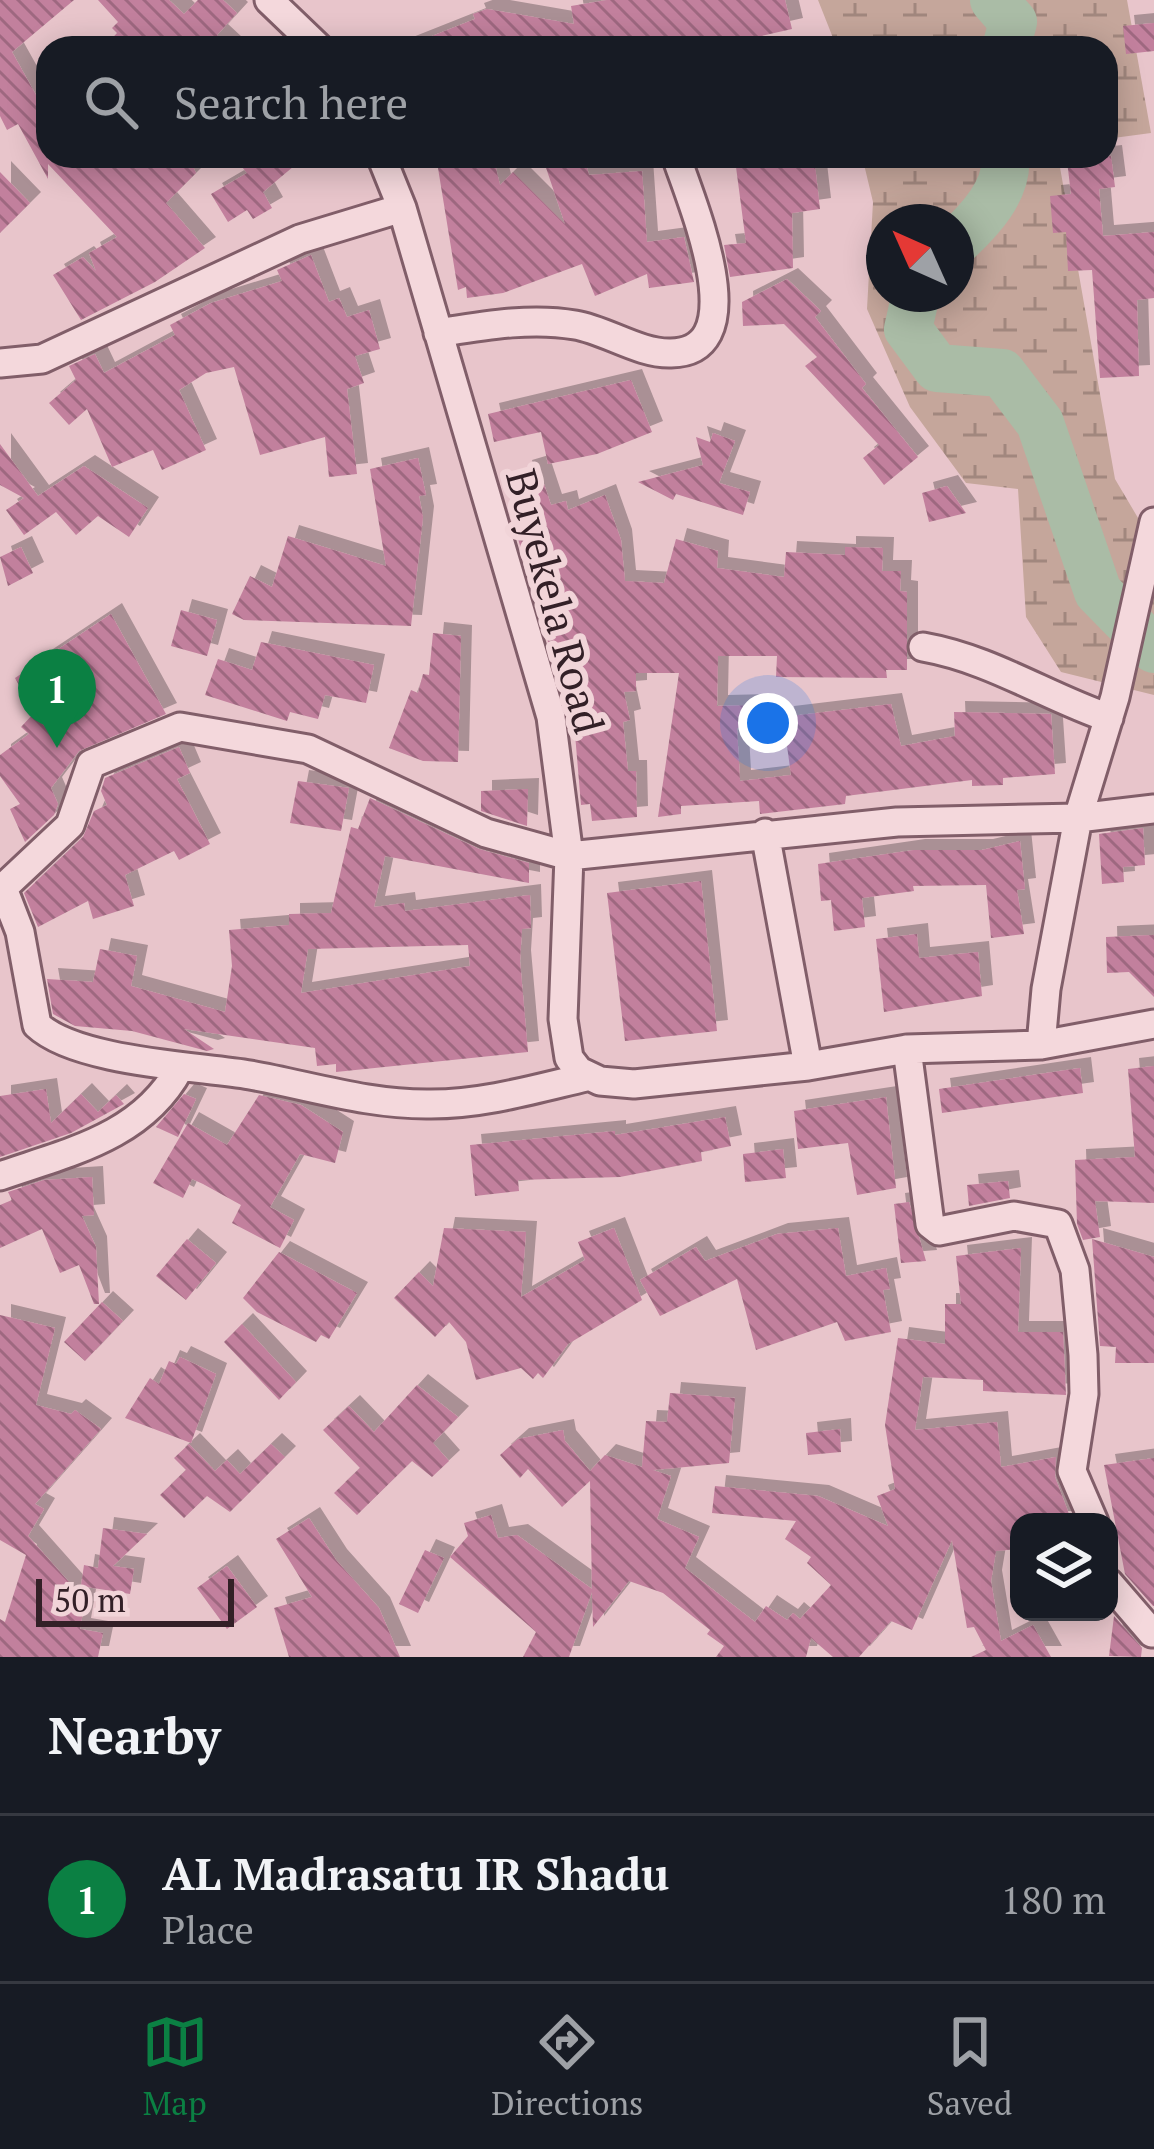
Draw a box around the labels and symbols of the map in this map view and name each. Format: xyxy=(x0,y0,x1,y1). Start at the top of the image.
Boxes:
north arrow xyxy=(866,204,974,312)
street label: Buyekela Road xyxy=(494,463,618,739)
pin: 1 xyxy=(18,649,96,748)
your location xyxy=(738,693,798,753)
scale bar xyxy=(36,1573,234,1626)

